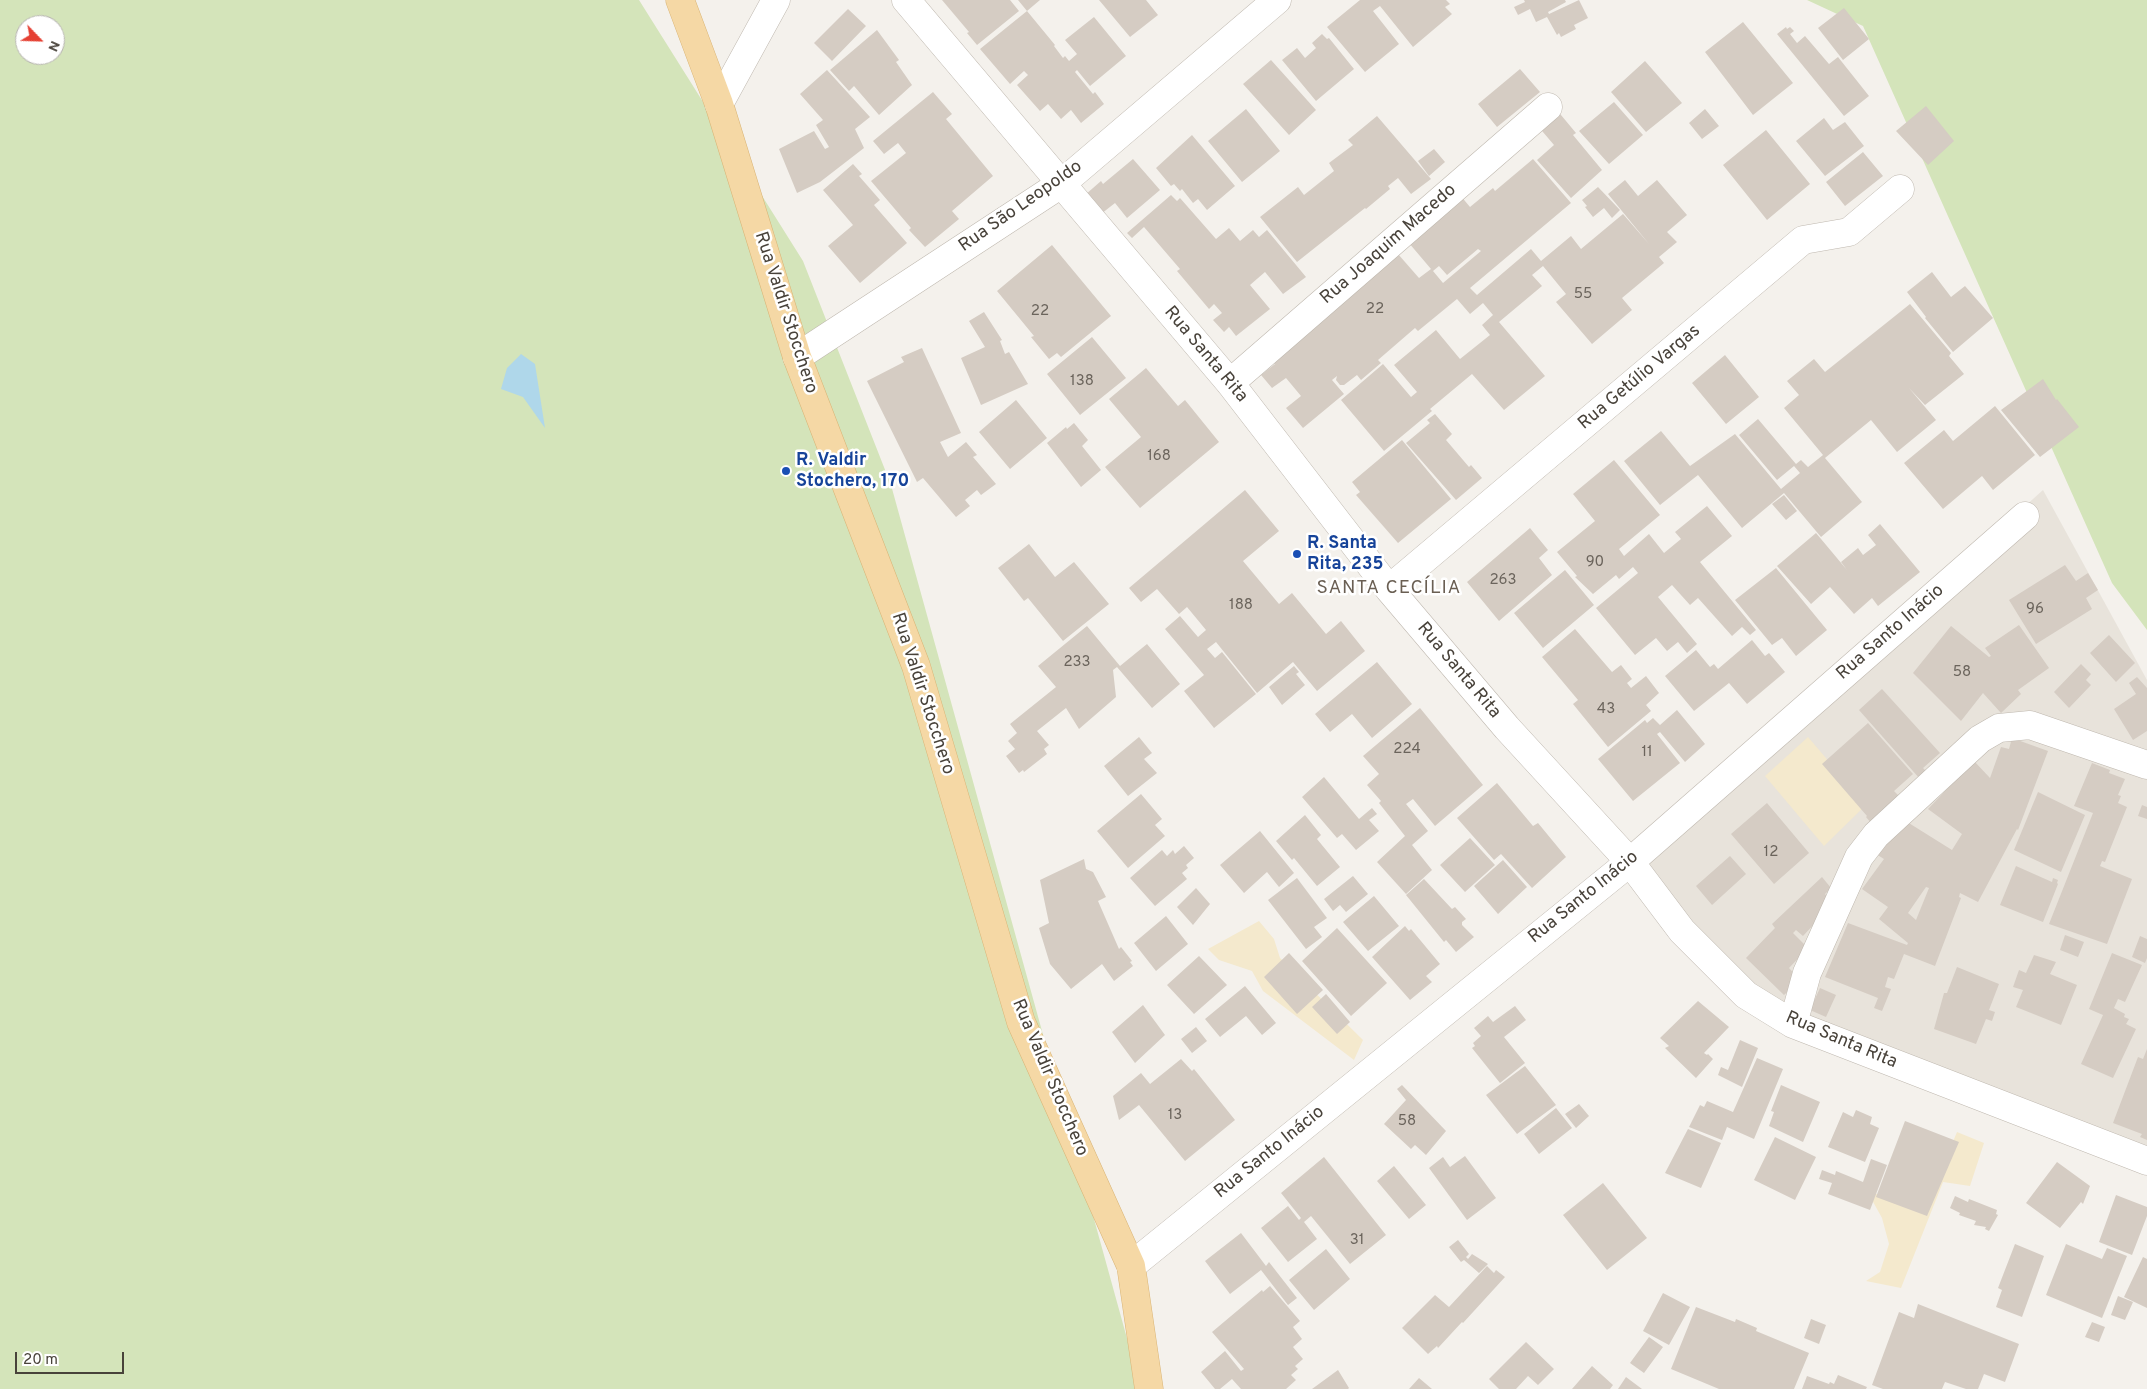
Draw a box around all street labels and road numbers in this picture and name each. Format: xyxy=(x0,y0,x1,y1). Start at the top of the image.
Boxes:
street label: Rua São Leopoldo xyxy=(955,156,1087,258)
street label: Rua Joaquim Macedo xyxy=(1317,180,1461,310)
street label: Rua Valdir Stocchero xyxy=(749,229,821,397)
street label: Rua Santa Rita xyxy=(1158,302,1252,408)
street label: Rua Getúlio Vargas xyxy=(1575,321,1705,435)
street label: Rua Santo Inácio xyxy=(1833,581,1949,685)
street label: Rua Valdir Stocchero xyxy=(886,610,958,778)
street label: Rua Santa Rita xyxy=(1411,618,1505,724)
street label: Rua Santo Inácio xyxy=(1525,847,1643,949)
street label: Rua Valdir Stocchero xyxy=(1006,996,1092,1160)
street label: Rua Santa Rita xyxy=(1782,1008,1900,1074)
street label: Rua Santo Inácio xyxy=(1211,1102,1329,1204)

